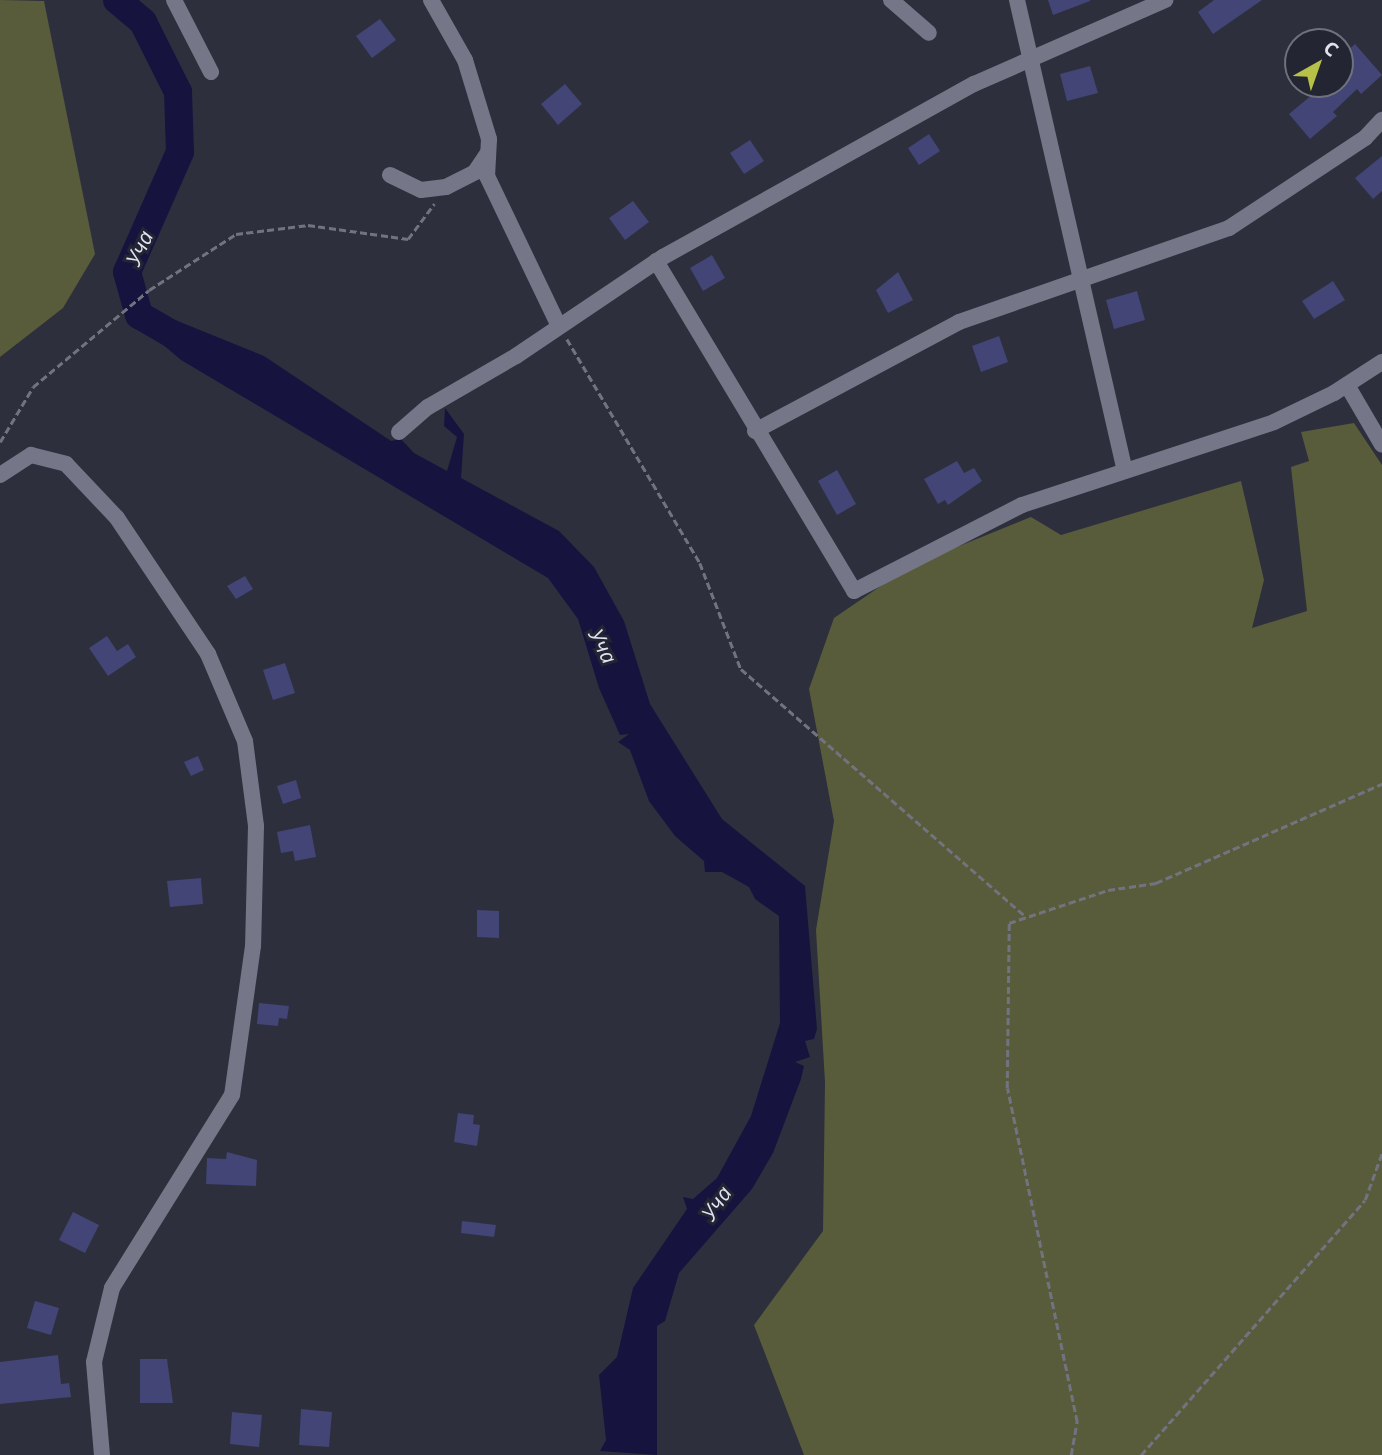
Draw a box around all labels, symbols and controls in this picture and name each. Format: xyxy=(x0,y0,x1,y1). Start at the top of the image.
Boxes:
north arrow xyxy=(1284,28,1354,98)
text: С xyxy=(1318,35,1344,62)
water label: Уча xyxy=(120,227,158,269)
water label: Уча xyxy=(584,624,622,668)
water label: Уча xyxy=(696,1181,736,1225)

